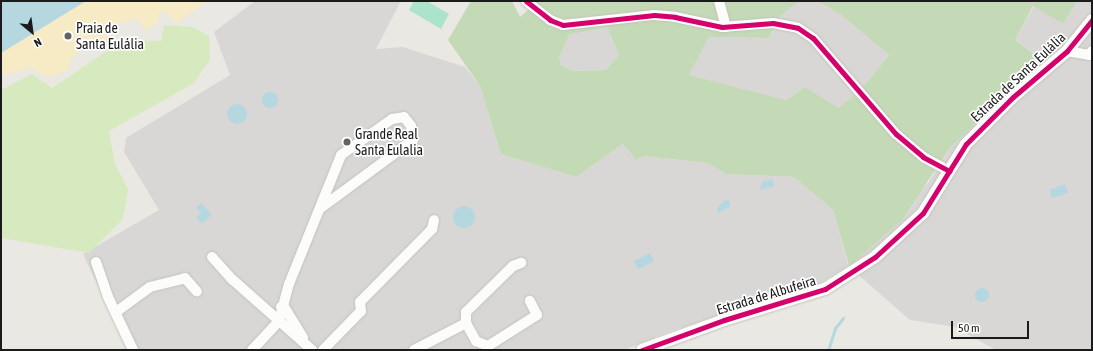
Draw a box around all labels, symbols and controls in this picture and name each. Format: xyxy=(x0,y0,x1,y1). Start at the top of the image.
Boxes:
north arrow xyxy=(12,12,52,52)
place label: Praia de Santa Eulália xyxy=(76,20,144,52)
street label: Estrada de Santa Eulália xyxy=(967,29,1069,125)
marker: Praia de Santa Eulália xyxy=(63,31,73,41)
text: N xyxy=(32,36,44,49)
place label: Grande Real Santa Eulalia xyxy=(355,126,423,158)
marker: Grande Real Santa Eulalia xyxy=(342,137,352,147)
street label: Estrada de Albufeira xyxy=(714,272,818,318)
scale bar xyxy=(953,313,1031,339)
text: 50 m xyxy=(958,321,980,335)

